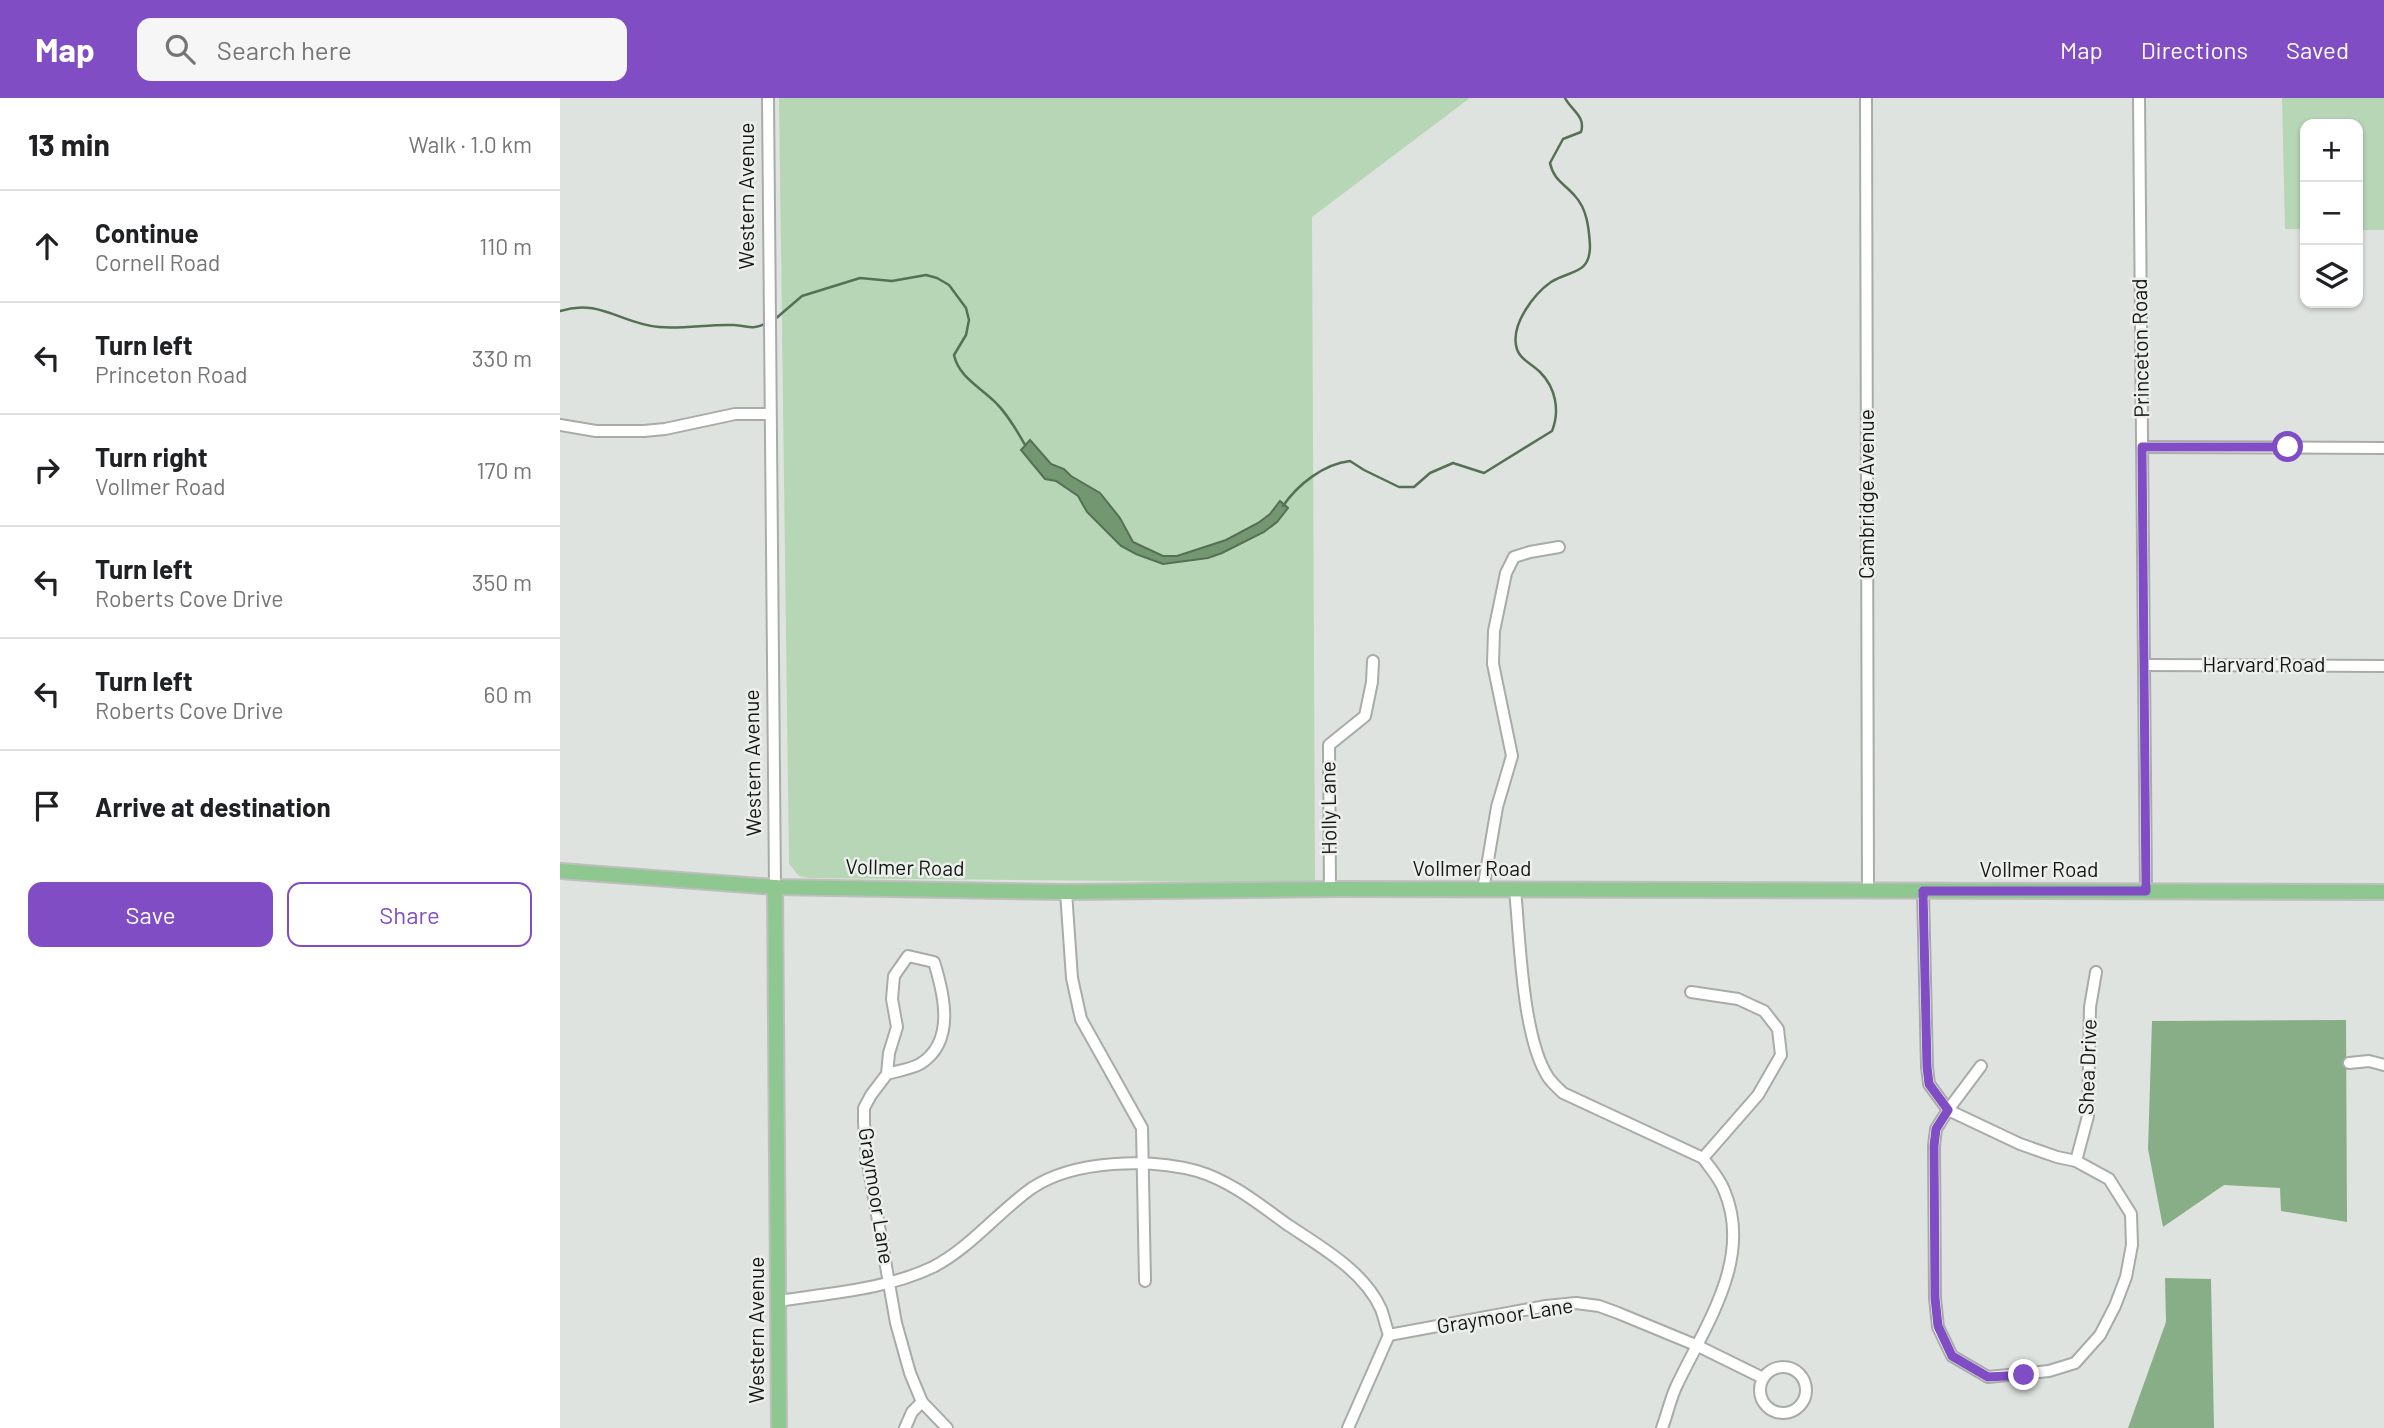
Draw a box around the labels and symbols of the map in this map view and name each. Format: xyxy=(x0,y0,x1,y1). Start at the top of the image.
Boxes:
street label: Western Avenue xyxy=(733,123,758,269)
street label: Princeton Road xyxy=(2126,278,2153,418)
street label: Cambridge Avenue xyxy=(1853,409,1878,579)
route start xyxy=(2272,431,2303,462)
street label: Harvard Road xyxy=(2203,651,2325,676)
street label: Western Avenue xyxy=(738,689,765,837)
street label: Holly Lane xyxy=(1314,761,1341,855)
street label: Vollmer Road xyxy=(845,853,965,880)
street label: Vollmer Road xyxy=(1412,855,1532,880)
street label: Vollmer Road xyxy=(1979,856,2099,881)
street label: Shea Drive xyxy=(2072,1018,2101,1115)
street label: Graymoor Lane xyxy=(854,1126,901,1266)
street label: Western Avenue xyxy=(743,1257,768,1403)
street label: Graymoor Lane xyxy=(1435,1291,1575,1338)
route end xyxy=(2008,1359,2039,1390)

